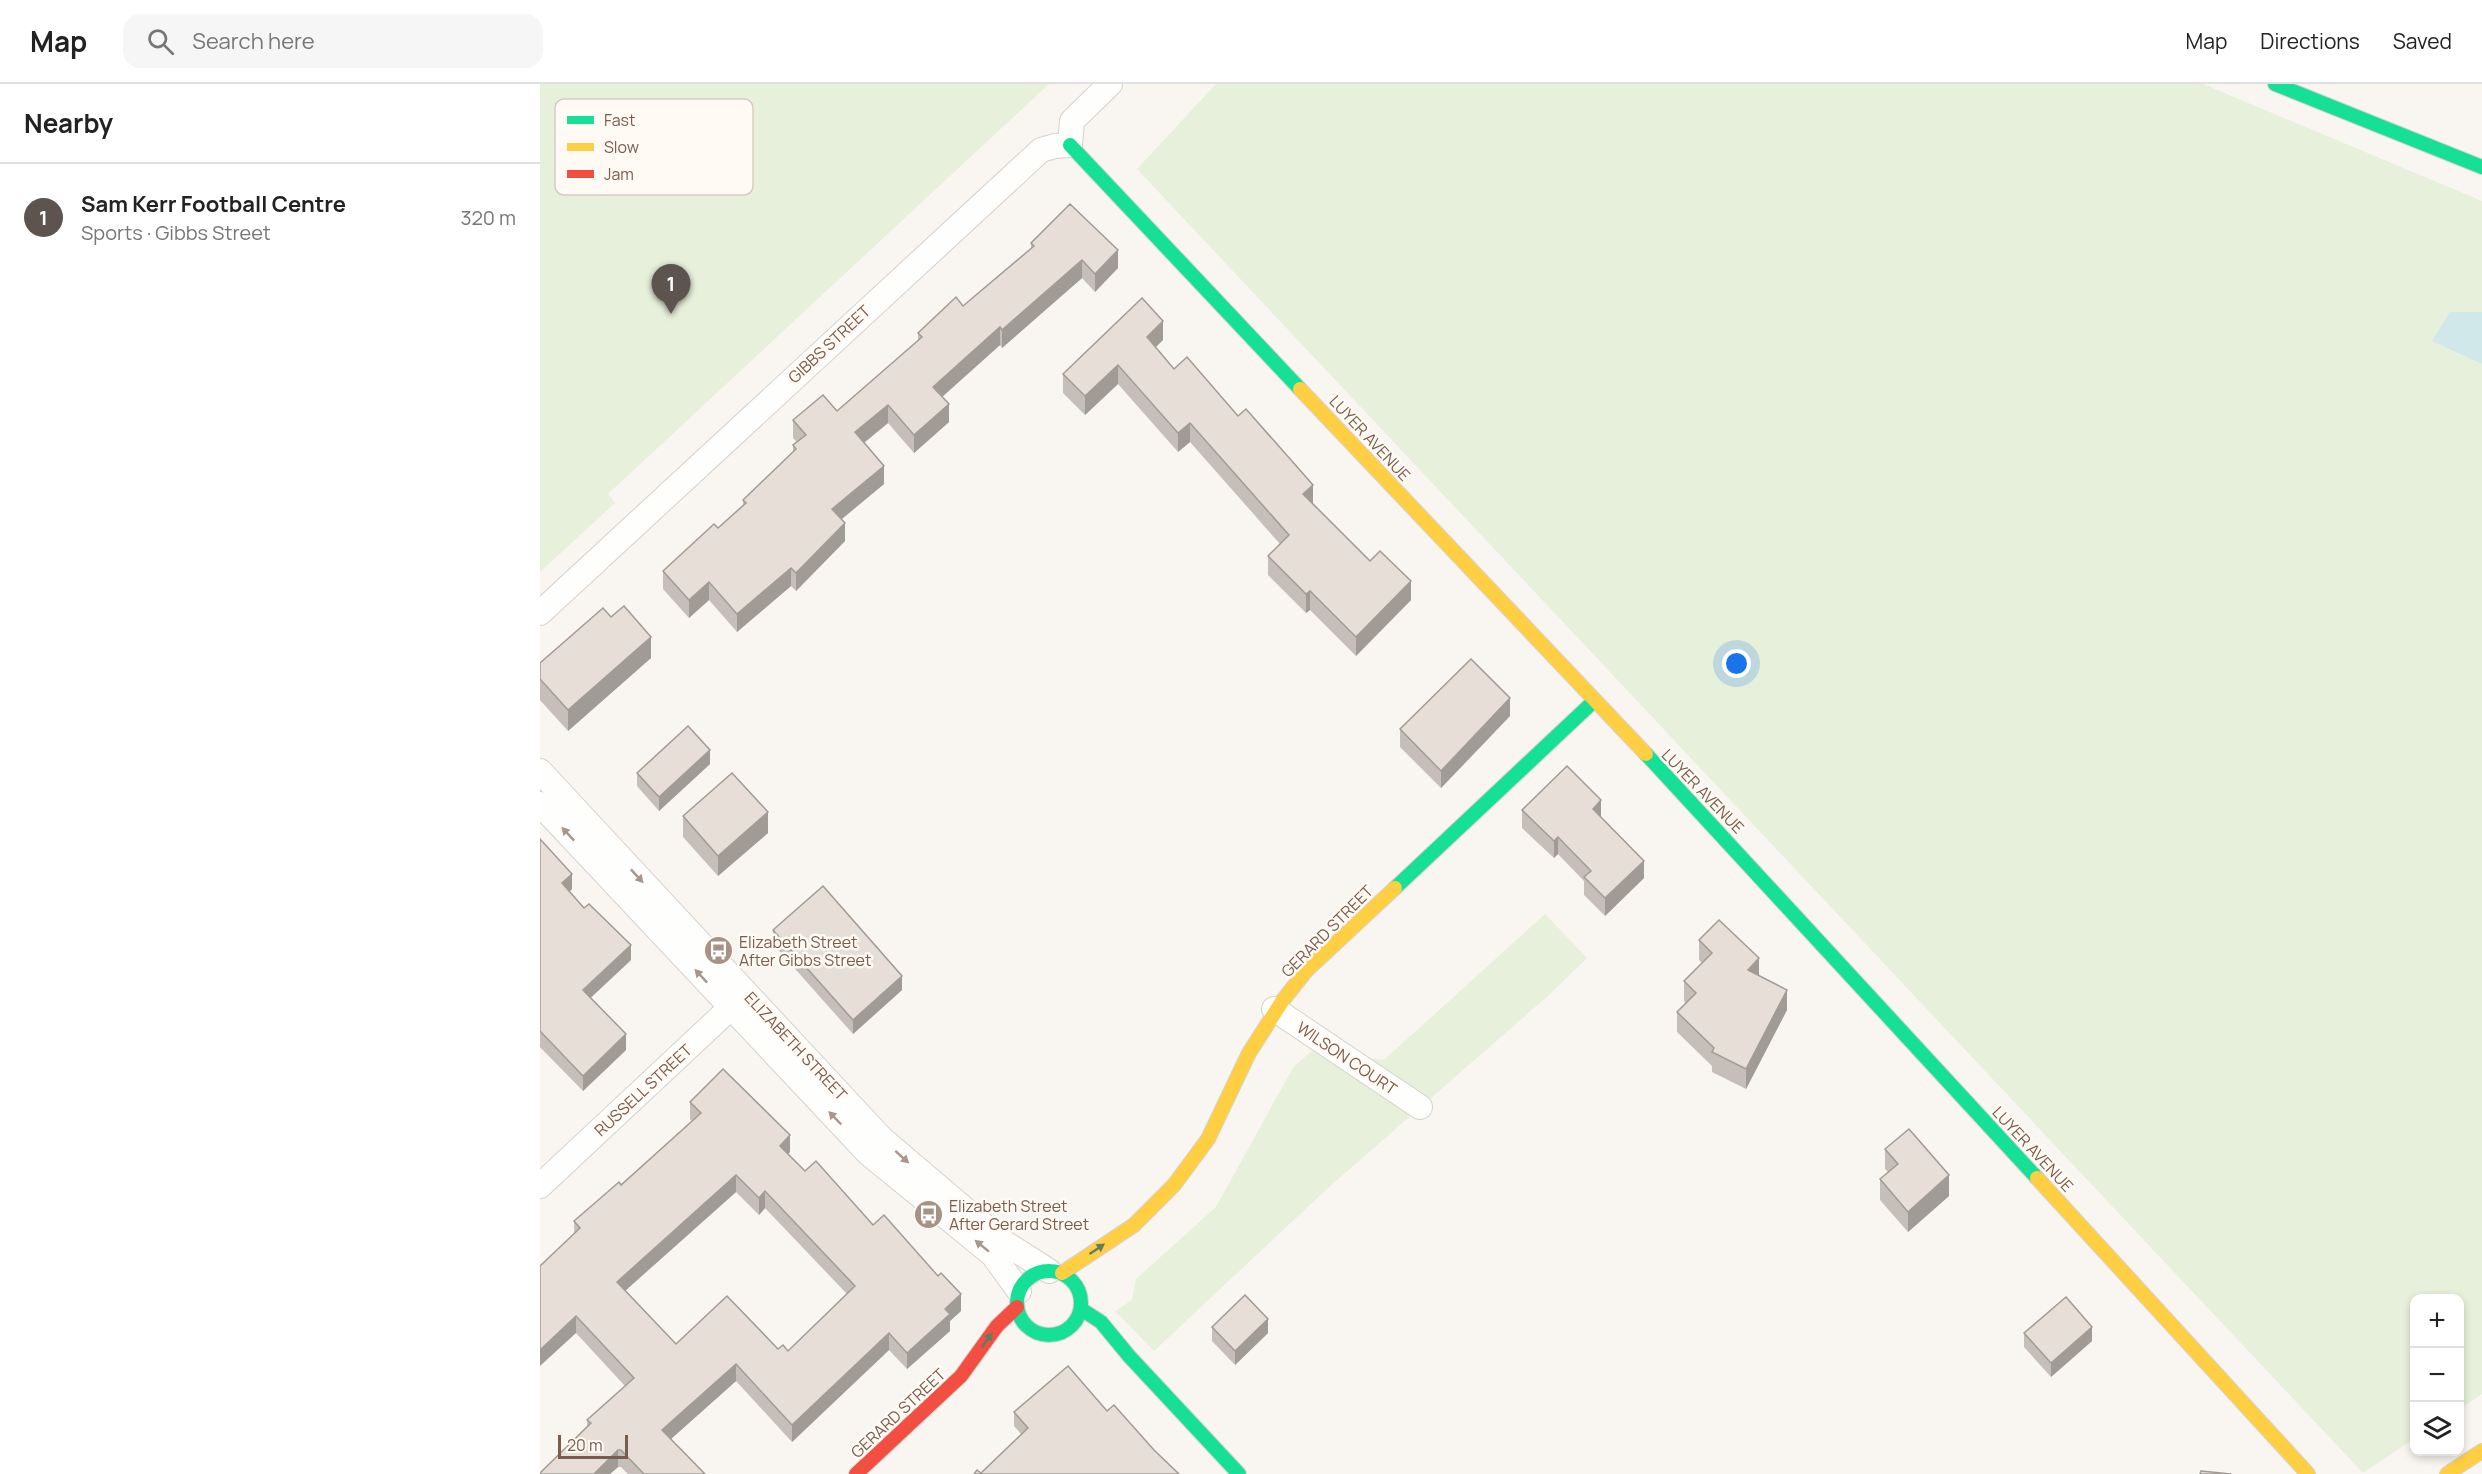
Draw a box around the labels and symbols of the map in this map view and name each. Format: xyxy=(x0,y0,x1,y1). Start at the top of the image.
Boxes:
legend xyxy=(555,99,753,195)
text: Fast xyxy=(604,109,635,131)
text: Slow xyxy=(604,136,639,158)
text: Jam xyxy=(604,163,634,185)
pin: 1 xyxy=(652,264,690,314)
street label: GIBBS STREET xyxy=(783,300,875,388)
street label: LUYER AVENUE xyxy=(1325,390,1415,486)
your location xyxy=(1722,649,1751,678)
street label: LUYER AVENUE xyxy=(1657,744,1749,838)
one-way arrow xyxy=(562,827,575,842)
one-way arrow xyxy=(630,868,644,883)
street label: GERARD STREET xyxy=(1276,880,1378,982)
place label: Elizabeth Street After Gibbs Street xyxy=(739,931,871,971)
bus stop icon: Elizabeth Street After Gibbs Street xyxy=(702,935,734,967)
one-way arrow xyxy=(695,969,709,983)
street label: ELIZABETH STREET xyxy=(740,987,852,1105)
street label: WILSON COURT xyxy=(1293,1016,1402,1100)
street label: RUSSELL STREET xyxy=(589,1039,697,1141)
street label: LUYER AVENUE xyxy=(1988,1101,2078,1197)
one-way arrow xyxy=(829,1111,842,1126)
one-way arrow xyxy=(894,1150,909,1163)
place label: Elizabeth Street After Gerard Street xyxy=(949,1195,1089,1235)
bus stop icon: Elizabeth Street After Gerard Street xyxy=(912,1199,944,1231)
one-way arrow xyxy=(974,1240,990,1253)
one-way arrow xyxy=(1089,1243,1105,1255)
one-way arrow xyxy=(981,1332,993,1348)
street label: GERARD STREET xyxy=(846,1363,950,1463)
scale bar xyxy=(558,1432,628,1460)

